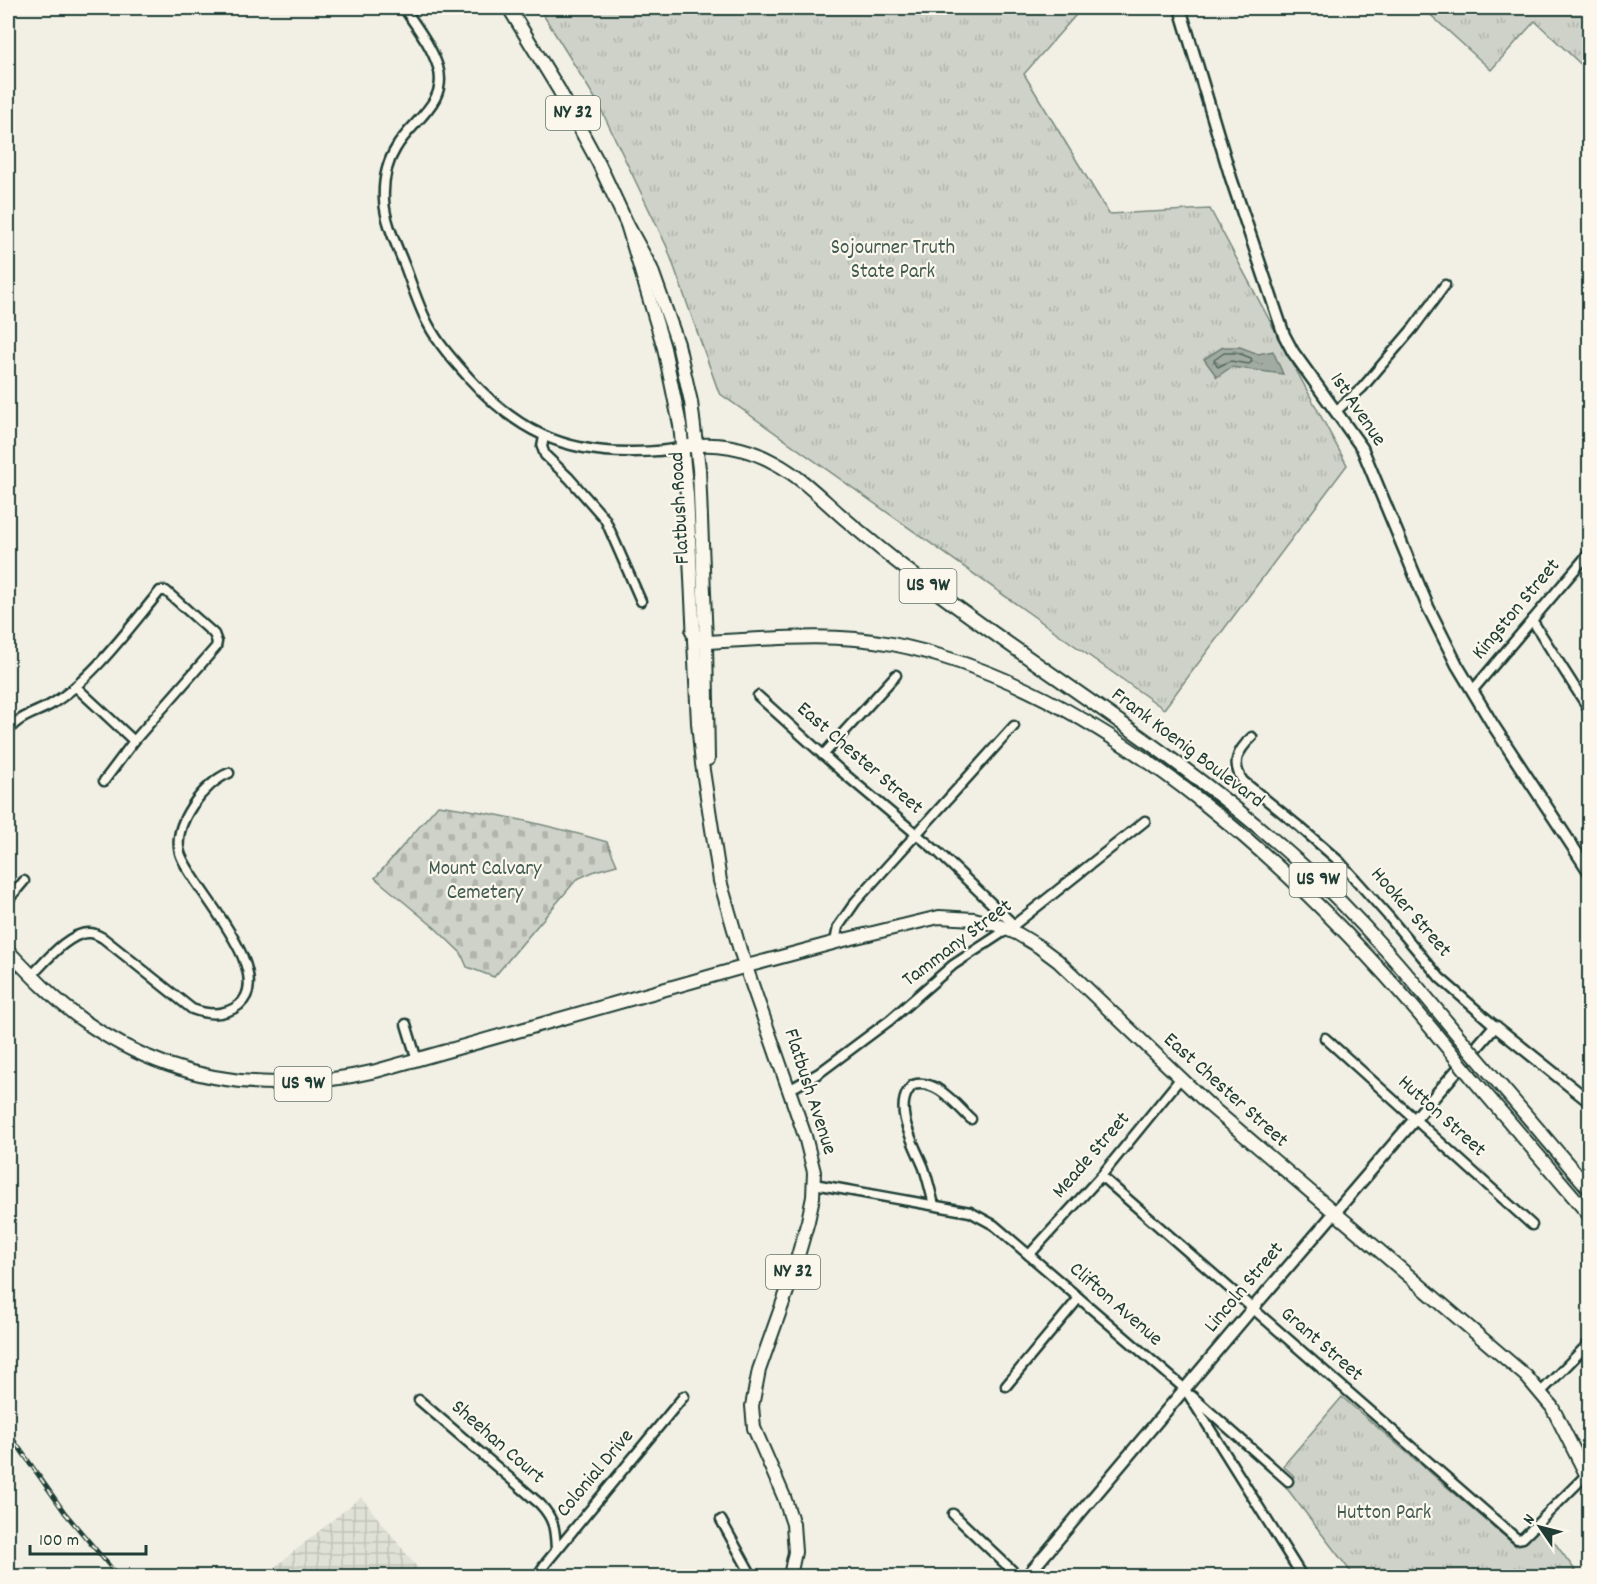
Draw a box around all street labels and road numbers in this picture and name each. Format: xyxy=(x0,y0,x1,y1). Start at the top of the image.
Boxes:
road number: NY 32 xyxy=(546,96,600,130)
street label: 1st Avenue xyxy=(1321,367,1393,453)
street label: Flatbush Road xyxy=(663,451,699,565)
street label: Kingston Street xyxy=(1466,553,1568,667)
road number: US 9W xyxy=(900,569,956,603)
street label: Frank Koenig Boulevard xyxy=(1104,681,1270,817)
street label: East Chester Street xyxy=(789,695,929,823)
street label: Hooker Street xyxy=(1362,861,1458,965)
road number: US 9W xyxy=(1290,863,1346,897)
street label: Tammany Street xyxy=(897,892,1020,995)
street label: Flatbush Avenue xyxy=(775,1025,843,1159)
street label: East Chester Street xyxy=(1156,1026,1294,1156)
road number: US 9W xyxy=(274,1067,332,1101)
street label: Hutton Street xyxy=(1390,1069,1492,1165)
street label: Meade Street xyxy=(1046,1106,1138,1206)
street label: Lincoln Street xyxy=(1198,1236,1292,1340)
road number: NY 32 xyxy=(766,1255,820,1289)
street label: Clifton Avenue xyxy=(1062,1256,1168,1354)
street label: Grant Street xyxy=(1273,1300,1369,1390)
street label: Sheehan Court xyxy=(444,1394,551,1492)
street label: Colonial Drive xyxy=(550,1423,642,1525)

